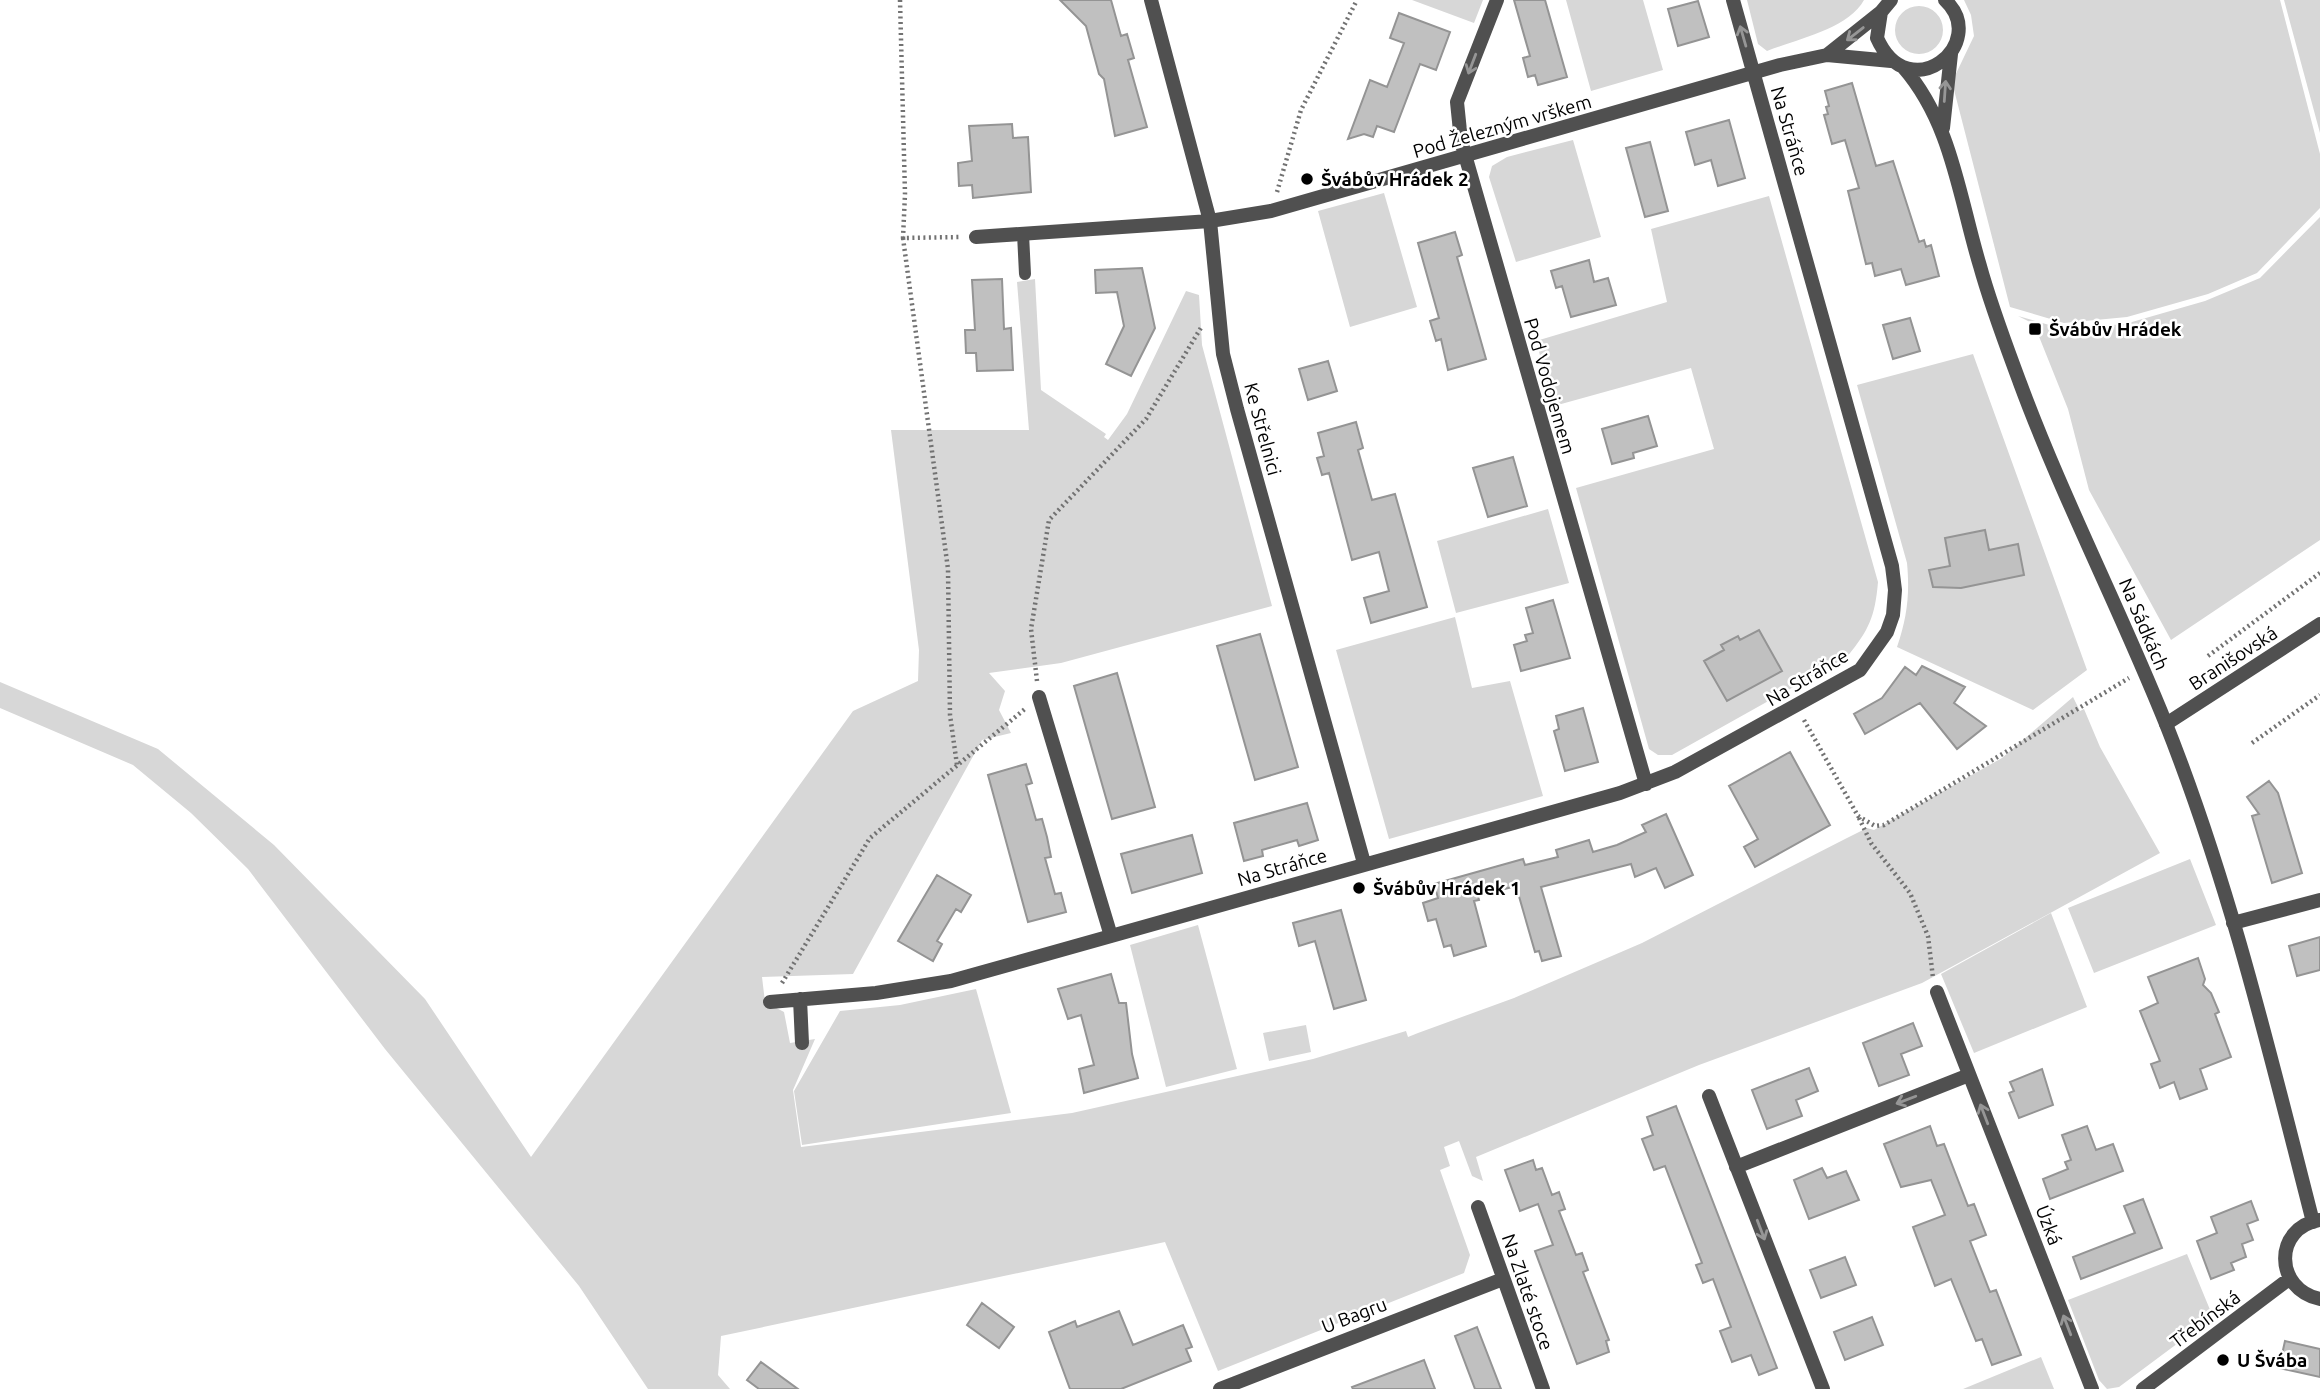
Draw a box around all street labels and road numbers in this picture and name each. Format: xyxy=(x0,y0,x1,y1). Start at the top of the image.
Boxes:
street label: Na Stráňce xyxy=(1767,84,1813,178)
street label: Pod Železným vrškem xyxy=(1410,90,1594,162)
street label: Pod Vodojemem xyxy=(1520,315,1580,457)
street label: Ke Střelnici xyxy=(1240,380,1286,478)
street label: Na Sádkách xyxy=(2115,575,2173,673)
street label: Branišovská xyxy=(2185,621,2281,695)
street label: Na Stráňce xyxy=(1762,644,1852,710)
street label: Na Stráňce xyxy=(1235,844,1329,890)
street label: Úzká xyxy=(2031,1202,2067,1248)
street label: Na Zlaté stoce xyxy=(1498,1231,1558,1353)
street label: Třebínská xyxy=(2166,1286,2244,1352)
street label: U Bagru xyxy=(1318,1293,1390,1337)

